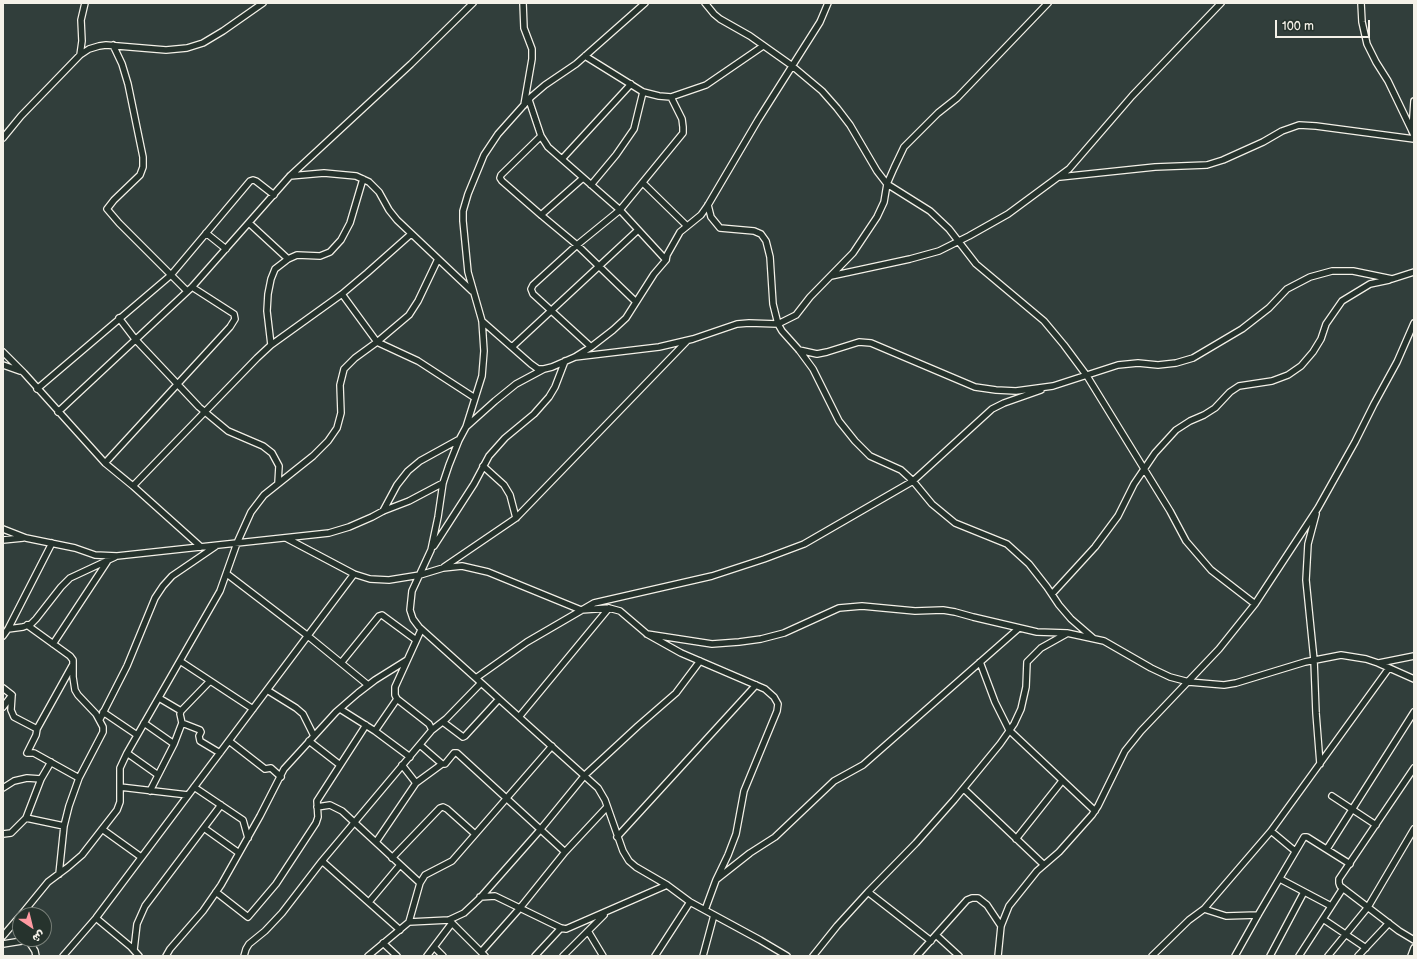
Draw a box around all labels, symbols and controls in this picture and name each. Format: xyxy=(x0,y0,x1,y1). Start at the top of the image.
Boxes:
scale bar xyxy=(1277,12,1372,38)
text: 100 m xyxy=(1282,19,1314,34)
north arrow xyxy=(12,907,52,947)
text: ش xyxy=(30,928,47,945)

